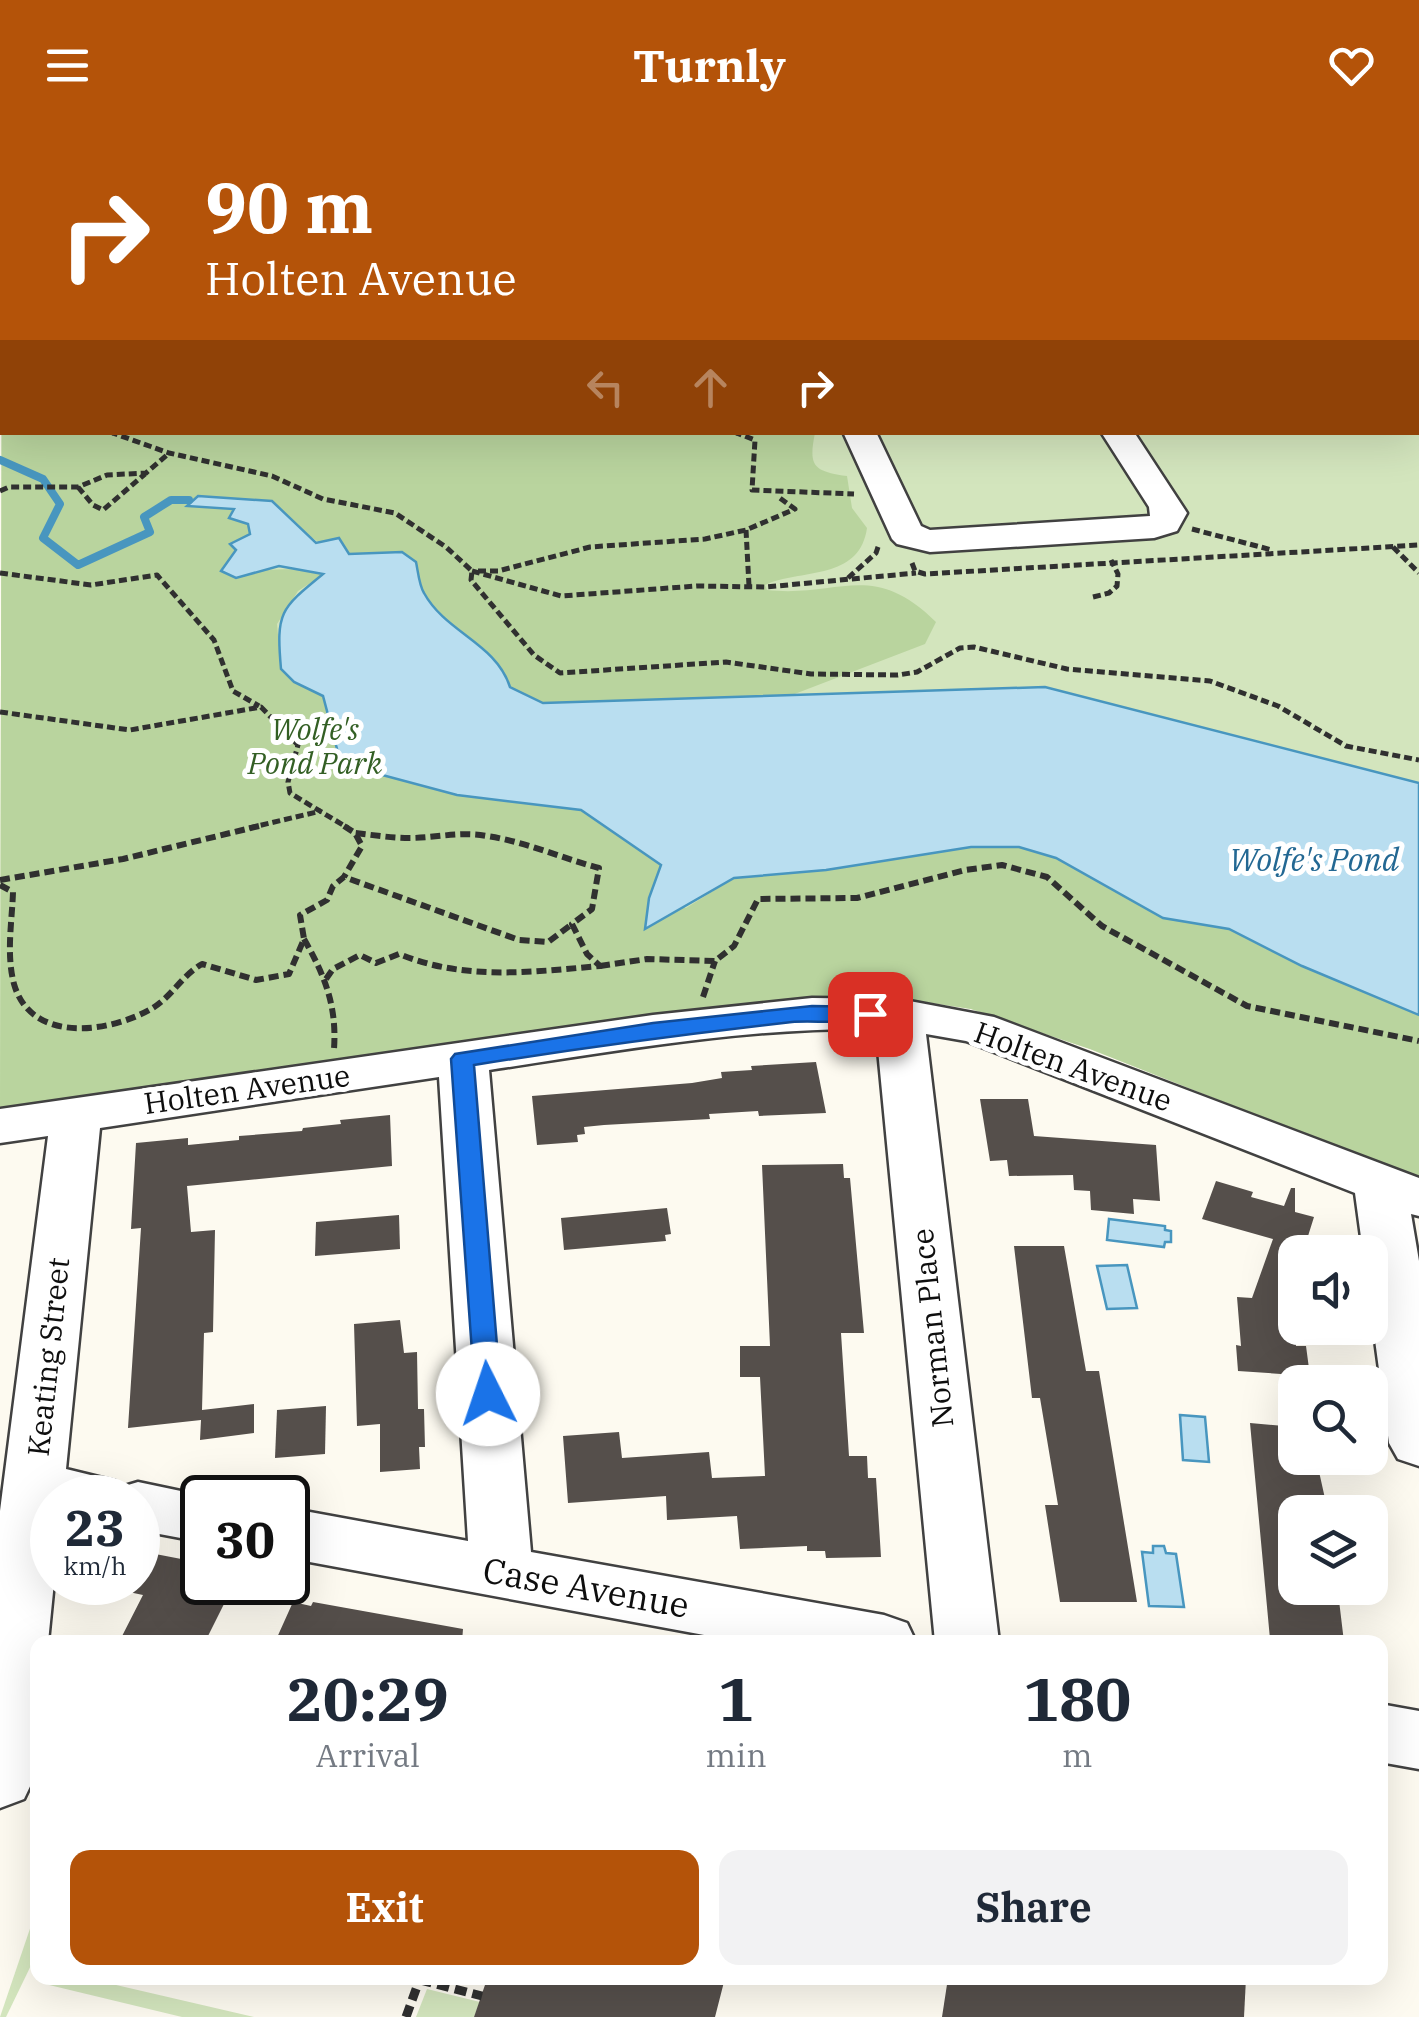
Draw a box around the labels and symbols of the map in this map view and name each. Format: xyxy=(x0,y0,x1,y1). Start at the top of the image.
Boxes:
park label: Wolfe's Pond Park xyxy=(247,709,382,782)
water label: Wolfe's Pond xyxy=(1229,838,1400,880)
pin xyxy=(828,972,913,1057)
street label: Holten Avenue xyxy=(969,1012,1178,1119)
street label: Holten Avenue xyxy=(141,1055,352,1122)
street label: Norman Place xyxy=(902,1227,961,1430)
street label: Keating Street xyxy=(18,1256,77,1458)
position arrow xyxy=(436,1342,540,1446)
speed limit sign: 30 xyxy=(180,1475,310,1605)
street label: Case Avenue xyxy=(480,1546,693,1628)

